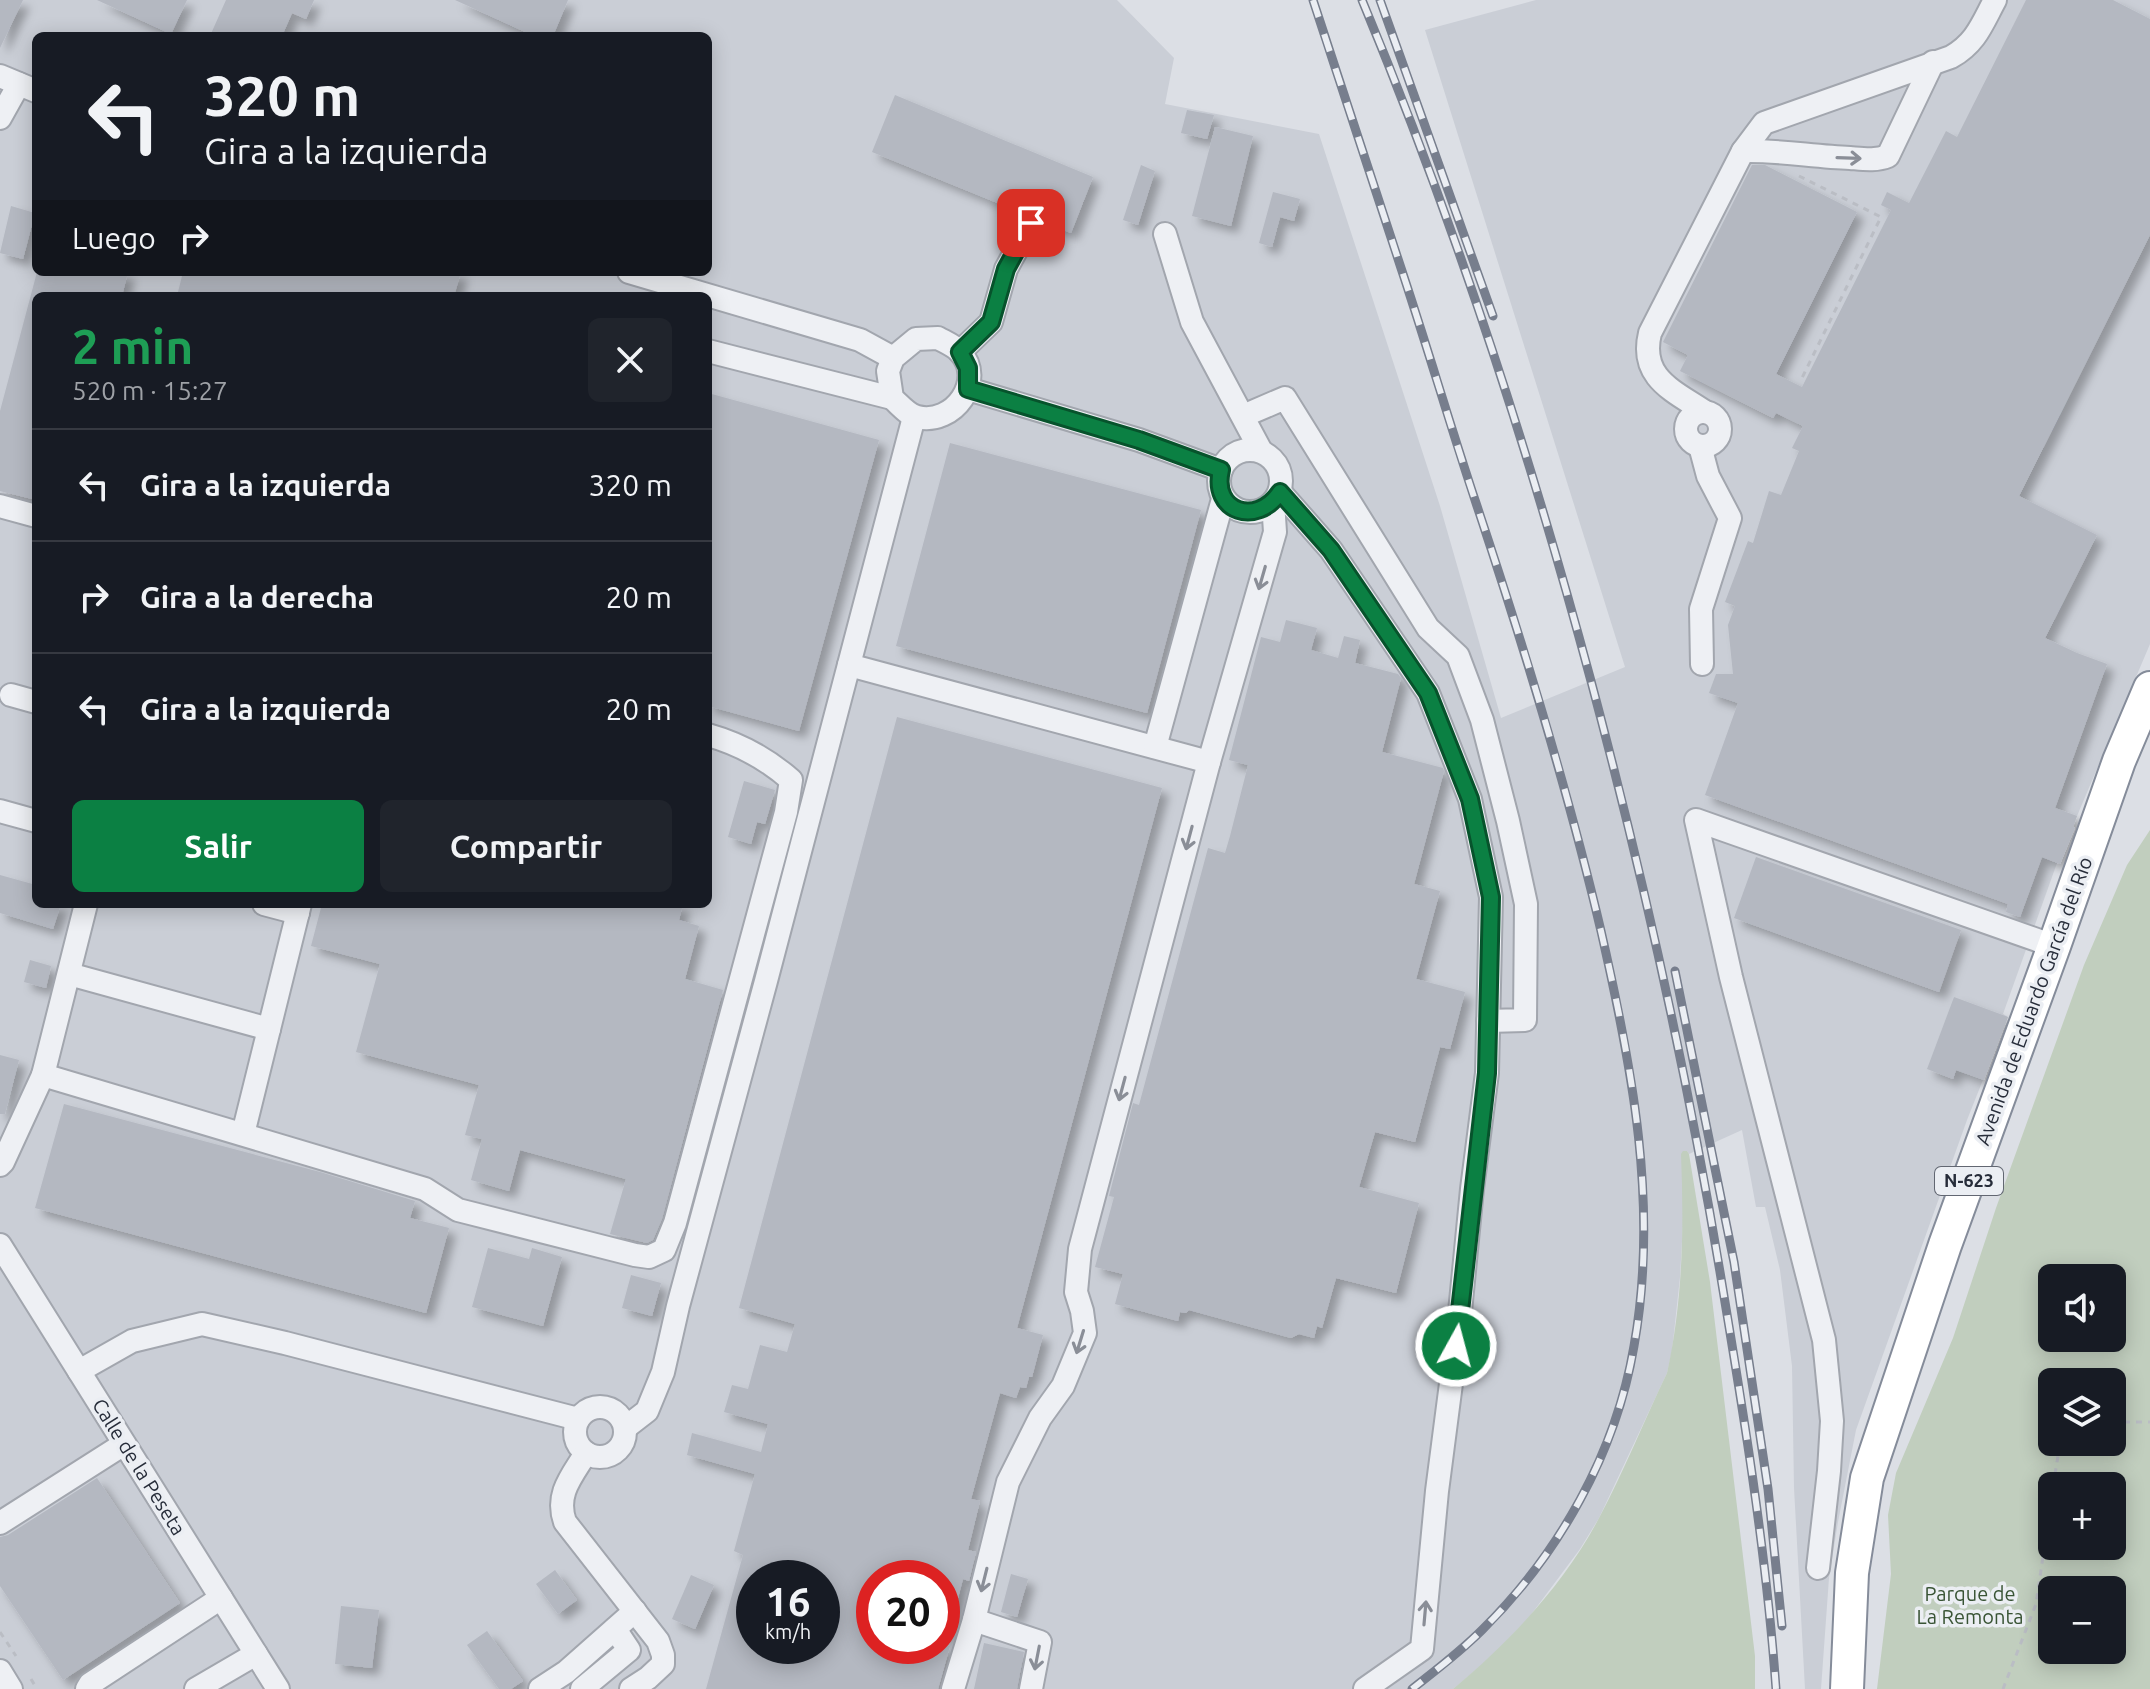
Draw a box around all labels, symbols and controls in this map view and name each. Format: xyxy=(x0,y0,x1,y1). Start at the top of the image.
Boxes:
icon: left xyxy=(72,64,176,168)
text: 320 m xyxy=(204,64,360,127)
text: Gira a la izquierda xyxy=(204,130,488,171)
one-way arrow xyxy=(1835,151,1862,166)
pin xyxy=(997,189,1065,257)
icon: arrive xyxy=(1009,201,1053,245)
icon: right xyxy=(172,216,216,260)
text: Luego xyxy=(72,221,156,255)
button: close xyxy=(588,318,672,402)
text: 2 min xyxy=(72,319,193,373)
text: 520 m · 15:27 xyxy=(72,376,228,405)
icon: left xyxy=(72,463,116,507)
text: Gira a la izquierda xyxy=(140,468,391,502)
text: 320 m xyxy=(588,468,672,502)
one-way arrow xyxy=(1253,565,1268,591)
icon: right xyxy=(72,575,116,619)
text: Gira a la derecha xyxy=(140,580,374,614)
text: 20 m xyxy=(605,580,672,614)
icon: left xyxy=(72,687,116,731)
text: Gira a la izquierda xyxy=(140,692,391,726)
text: 20 m xyxy=(605,692,672,726)
button: Salir xyxy=(72,800,364,892)
button: Compartir xyxy=(380,800,672,892)
one-way arrow xyxy=(1180,824,1195,850)
street label: Avenida de Eduardo García del Río xyxy=(1971,853,2097,1148)
one-way arrow xyxy=(1114,1076,1129,1102)
road number: N-623 xyxy=(1935,1167,2003,1195)
map controls xyxy=(2038,1264,2126,1664)
button: sound xyxy=(2038,1264,2126,1352)
position arrow xyxy=(1414,1304,1498,1388)
one-way arrow xyxy=(1072,1328,1087,1354)
button: layers xyxy=(2038,1368,2126,1456)
street label: Calle de la Peseta xyxy=(88,1394,191,1539)
button: + xyxy=(2038,1472,2126,1560)
speed limit sign: 20 xyxy=(856,1560,960,1664)
one-way arrow xyxy=(975,1567,990,1592)
button: − xyxy=(2038,1576,2126,1664)
text: 16 xyxy=(765,1579,811,1624)
park label: Parque de La Remonta xyxy=(1917,1582,2024,1628)
one-way arrow xyxy=(1418,1600,1433,1626)
text: km/h xyxy=(765,1620,811,1643)
one-way arrow xyxy=(1028,1645,1043,1671)

